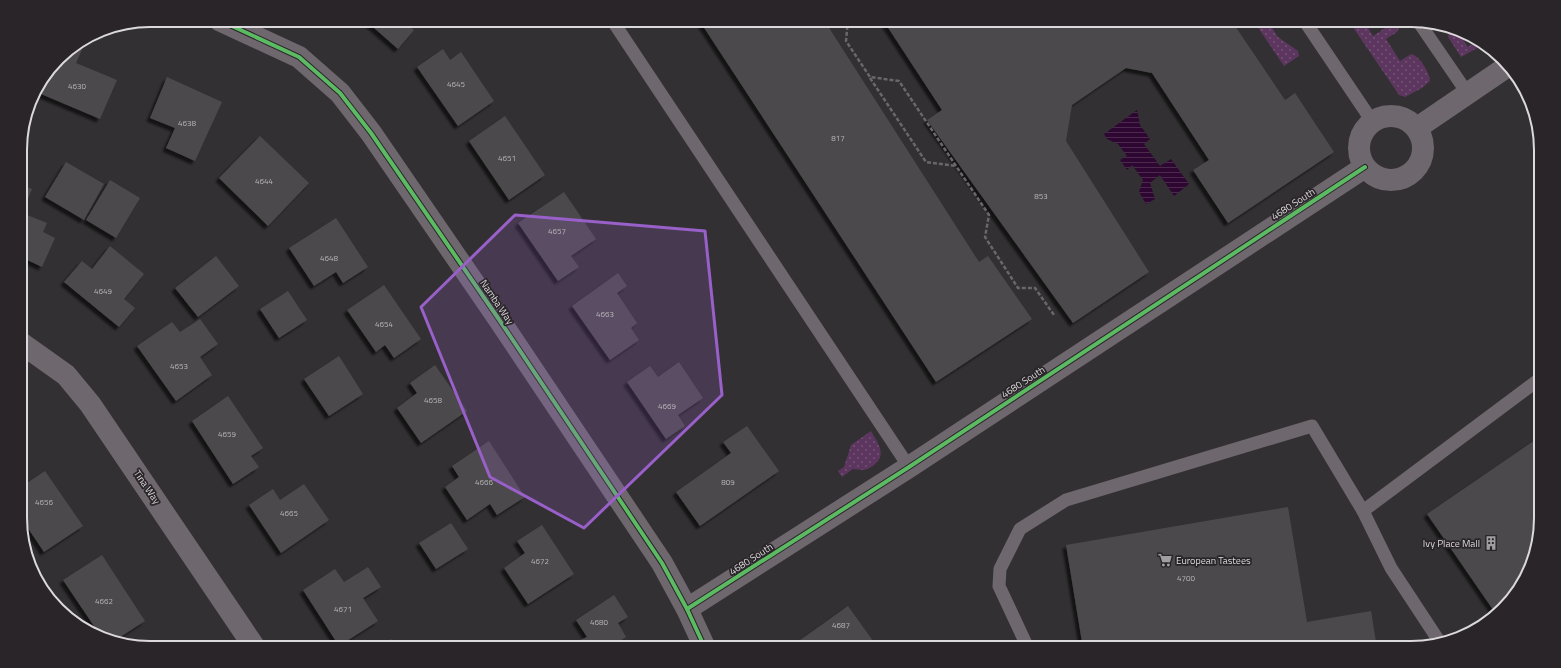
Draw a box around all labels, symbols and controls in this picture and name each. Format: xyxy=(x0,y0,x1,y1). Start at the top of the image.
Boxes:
house number: 4645 xyxy=(447,78,465,90)
house number: 4630 xyxy=(68,80,86,92)
house number: 4638 xyxy=(178,117,196,129)
house number: 817 xyxy=(831,132,845,144)
house number: 4651 xyxy=(498,152,516,164)
house number: 4644 xyxy=(255,175,273,187)
street label: 4680 South xyxy=(1268,184,1318,224)
house number: 853 xyxy=(1034,190,1048,202)
house number: 4657 xyxy=(548,225,566,237)
house number: 4648 xyxy=(320,252,338,264)
street label: Namba Way xyxy=(476,277,518,328)
house number: 4649 xyxy=(94,285,112,297)
house number: 4663 xyxy=(596,308,614,320)
house number: 4654 xyxy=(375,318,393,330)
house number: 4653 xyxy=(170,360,188,372)
street label: 4680 South xyxy=(998,362,1048,402)
house number: 4658 xyxy=(424,394,442,406)
house number: 4669 xyxy=(658,400,676,412)
house number: 4659 xyxy=(218,428,236,440)
street label: Tina Way xyxy=(130,467,164,507)
house number: 4666 xyxy=(475,476,493,488)
house number: 809 xyxy=(721,476,735,488)
house number: 4656 xyxy=(35,496,53,508)
house number: 4665 xyxy=(280,507,298,519)
building icon: Ivy Place Mall xyxy=(1483,535,1499,551)
place label: Ivy Place Mall xyxy=(1423,536,1480,551)
street label: 4680 South xyxy=(726,539,776,579)
supermarket icon: European Tastees xyxy=(1157,552,1173,568)
place label: European Tastees xyxy=(1176,553,1251,568)
house number: 4672 xyxy=(531,555,549,567)
house number: 4700 xyxy=(1177,572,1195,584)
house number: 4662 xyxy=(95,595,113,607)
house number: 4671 xyxy=(334,603,352,615)
house number: 4680 xyxy=(590,616,608,628)
house number: 4687 xyxy=(832,619,850,631)

